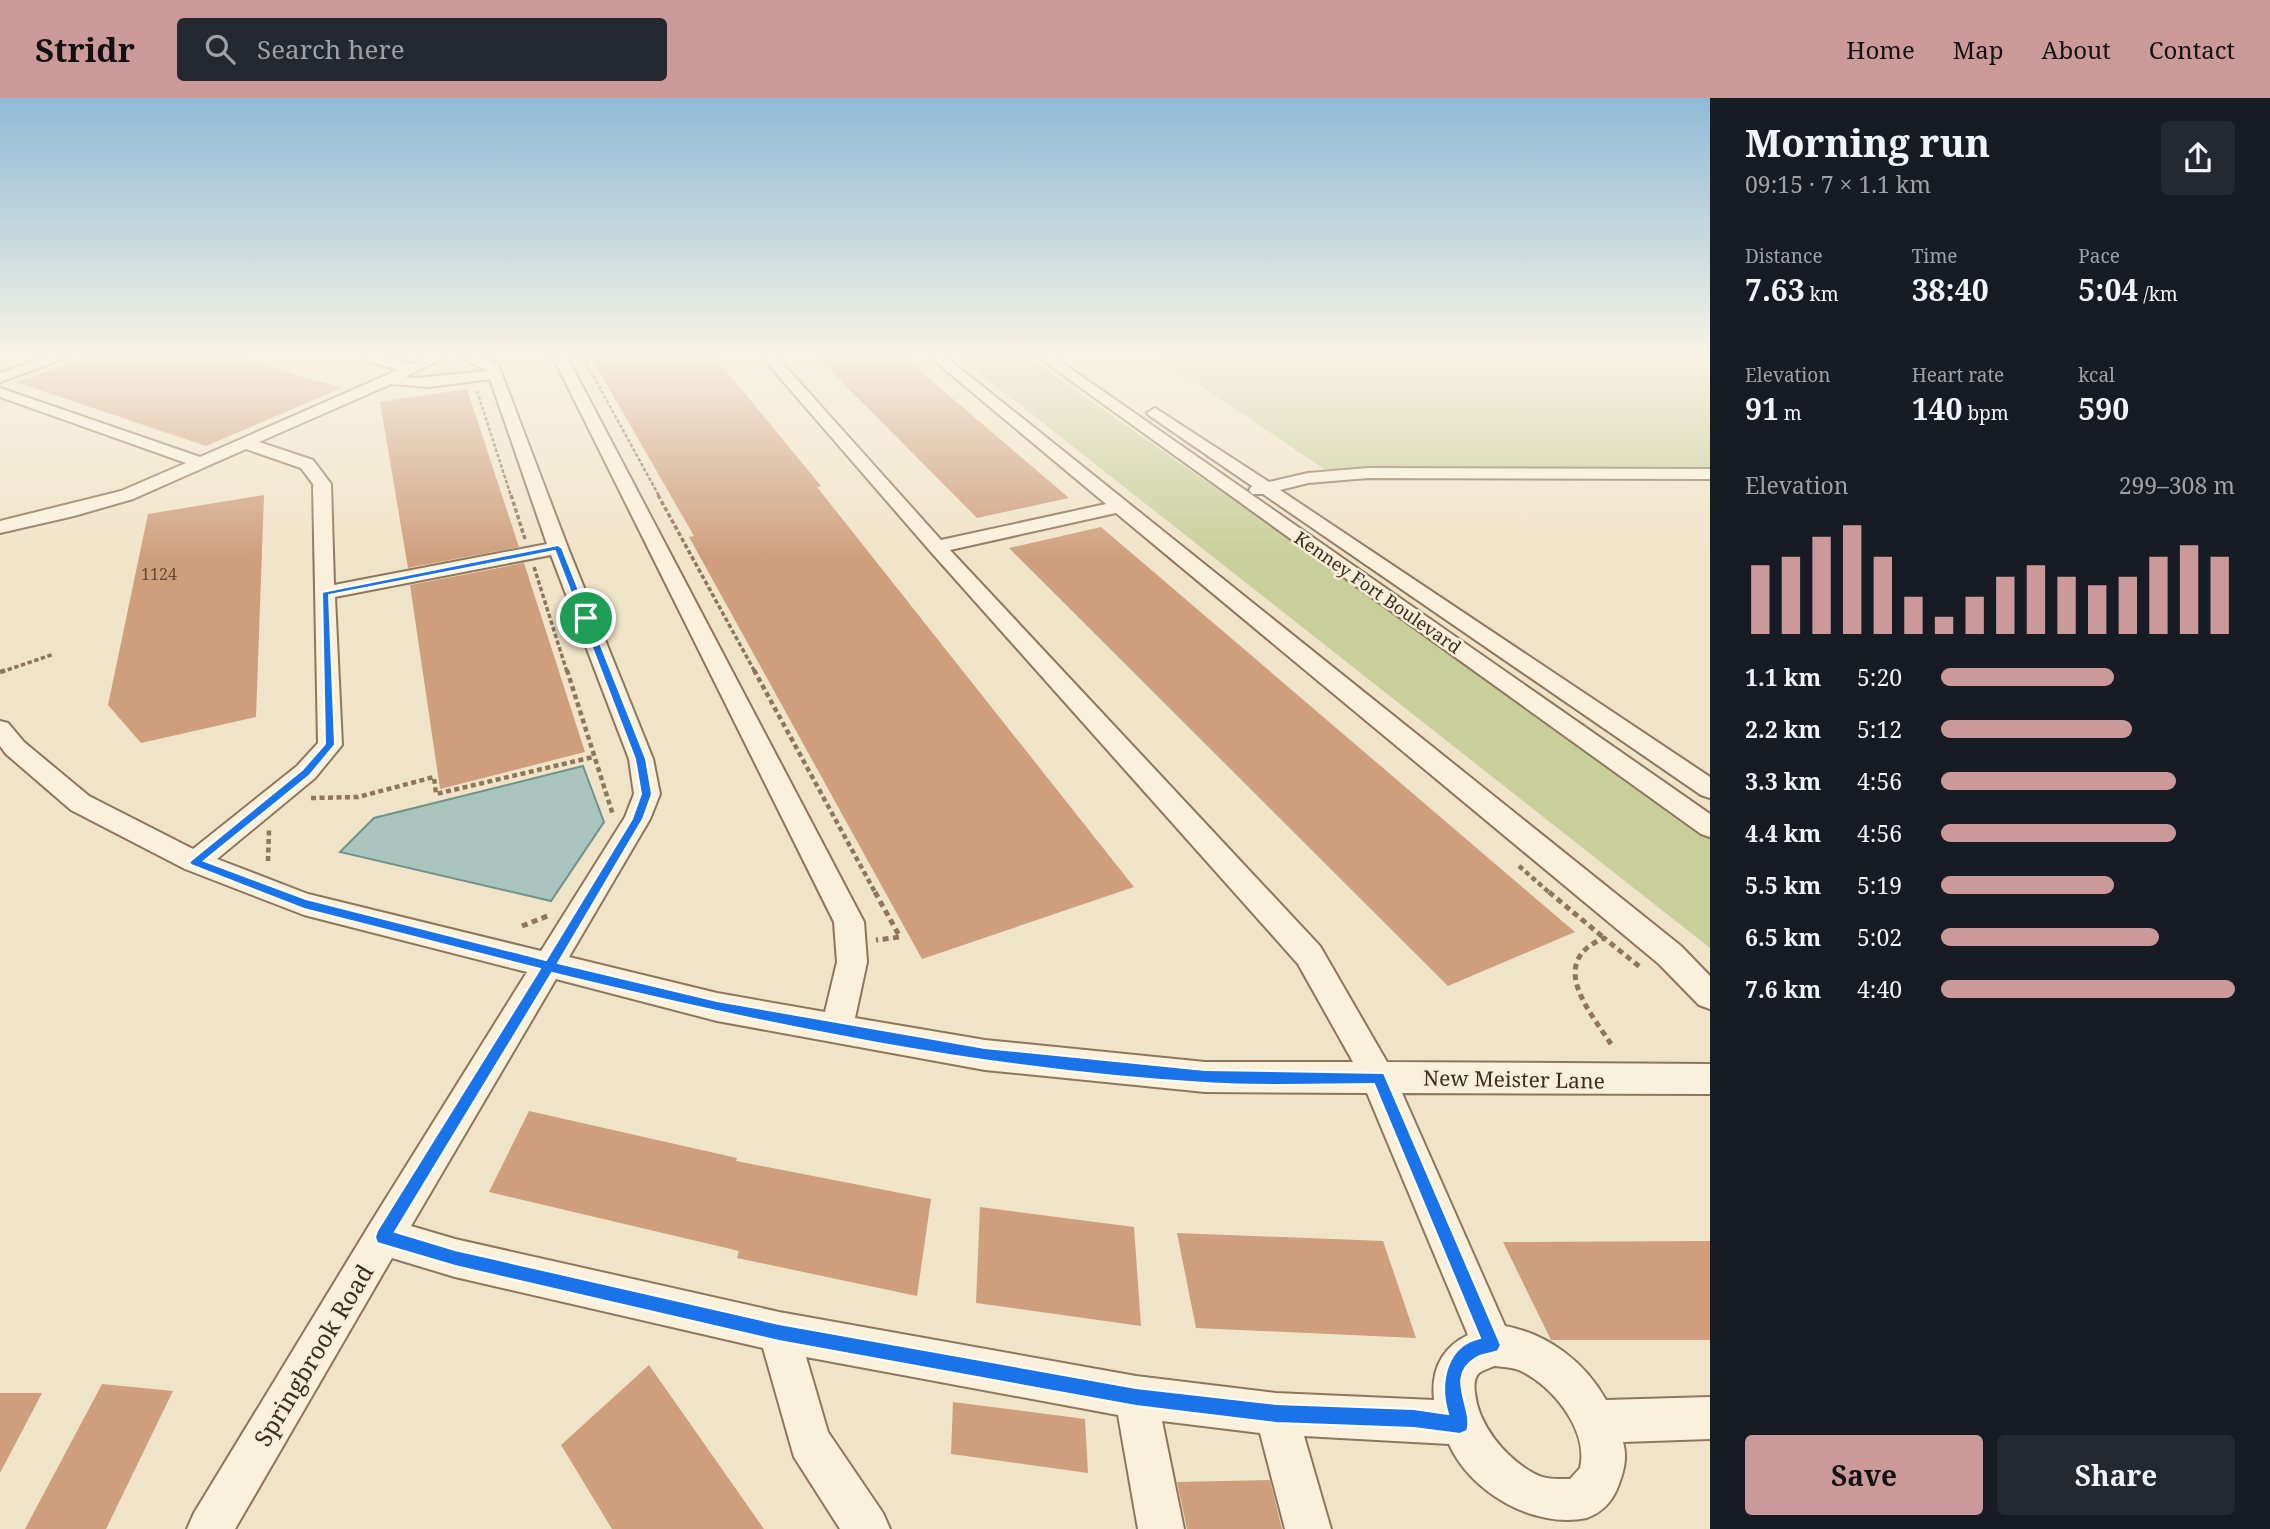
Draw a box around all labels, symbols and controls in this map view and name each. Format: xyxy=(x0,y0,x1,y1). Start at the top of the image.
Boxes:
search box xyxy=(177,18,667,81)
text: Stridr xyxy=(35,27,135,72)
icon: search xyxy=(201,30,239,68)
text: Search here xyxy=(257,31,405,67)
text: Home xyxy=(1846,33,1915,66)
text: Map xyxy=(1953,33,2004,66)
text: About xyxy=(2042,33,2111,66)
text: Contact xyxy=(2149,33,2235,66)
text: Morning run xyxy=(1745,116,1990,168)
button: share xyxy=(2161,121,2235,195)
text: 09:15 · 7 × 1.1 km xyxy=(1745,168,1931,200)
text: Distance xyxy=(1745,243,1823,269)
text: Time xyxy=(1912,243,1958,269)
text: Pace xyxy=(2078,243,2120,269)
text: 7.63 xyxy=(1745,269,1805,310)
text: 38:40 xyxy=(1912,269,1989,310)
text: 5:04 xyxy=(2078,269,2138,310)
text: km xyxy=(1805,281,1839,307)
text: /km xyxy=(2138,281,2178,307)
text: Elevation xyxy=(1745,362,1831,388)
text: Heart rate xyxy=(1912,362,2004,388)
text: kcal xyxy=(2078,362,2115,388)
text: 91 xyxy=(1745,388,1779,429)
text: 140 xyxy=(1912,388,1963,429)
text: 590 xyxy=(2078,388,2129,429)
text: m xyxy=(1779,400,1802,426)
text: bpm xyxy=(1963,400,2009,426)
text: Elevation xyxy=(1745,469,1849,501)
text: 299–308 m xyxy=(2119,469,2235,501)
street label: Kenney Fort Boulevard xyxy=(1290,525,1466,659)
house number: 1124 xyxy=(141,563,177,585)
pin xyxy=(556,588,616,648)
icon: arrive xyxy=(567,599,605,637)
text: 1.1 km xyxy=(1745,661,1821,693)
text: 5:20 xyxy=(1857,661,1902,693)
text: 2.2 km xyxy=(1745,713,1821,745)
text: 5:12 xyxy=(1857,713,1902,745)
text: 3.3 km xyxy=(1745,765,1821,797)
text: 4:56 xyxy=(1857,765,1902,797)
text: 4.4 km xyxy=(1745,817,1821,849)
text: 4:56 xyxy=(1857,817,1902,849)
text: 5.5 km xyxy=(1745,869,1821,901)
text: 5:19 xyxy=(1857,869,1902,901)
text: 6.5 km xyxy=(1745,921,1821,953)
text: 5:02 xyxy=(1857,921,1902,953)
text: 7.6 km xyxy=(1745,973,1821,1005)
text: 4:40 xyxy=(1857,973,1902,1005)
street label: New Meister Lane xyxy=(1423,1063,1605,1095)
street label: Springbrook Road xyxy=(246,1258,381,1452)
button: Save xyxy=(1745,1435,1983,1515)
button: Share xyxy=(1997,1435,2235,1515)

